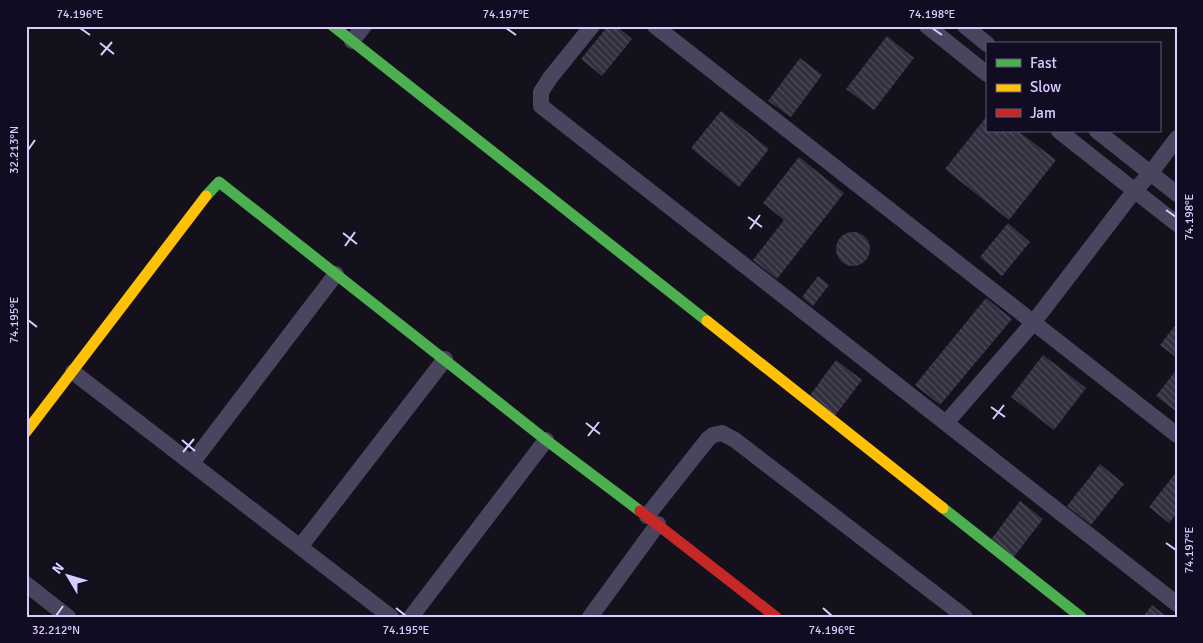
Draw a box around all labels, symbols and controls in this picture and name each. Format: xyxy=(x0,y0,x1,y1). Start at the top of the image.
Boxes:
text: 74.196°E xyxy=(57,7,104,22)
text: 74.197°E xyxy=(483,7,530,22)
text: 74.198°E xyxy=(909,7,956,22)
legend xyxy=(986,42,1160,132)
text: Fast xyxy=(1030,54,1057,72)
text: Slow xyxy=(1030,78,1061,96)
text: Jam xyxy=(1030,104,1056,122)
text: 32.213°N xyxy=(7,126,22,174)
text: 74.198°E xyxy=(1182,193,1197,240)
text: 74.195°E xyxy=(7,296,22,343)
text: 74.197°E xyxy=(1182,526,1197,573)
north arrow xyxy=(42,550,92,600)
text: N xyxy=(48,559,68,577)
text: 32.212°N xyxy=(32,623,80,638)
text: 74.195°E xyxy=(383,623,430,638)
text: 74.196°E xyxy=(809,623,856,638)

